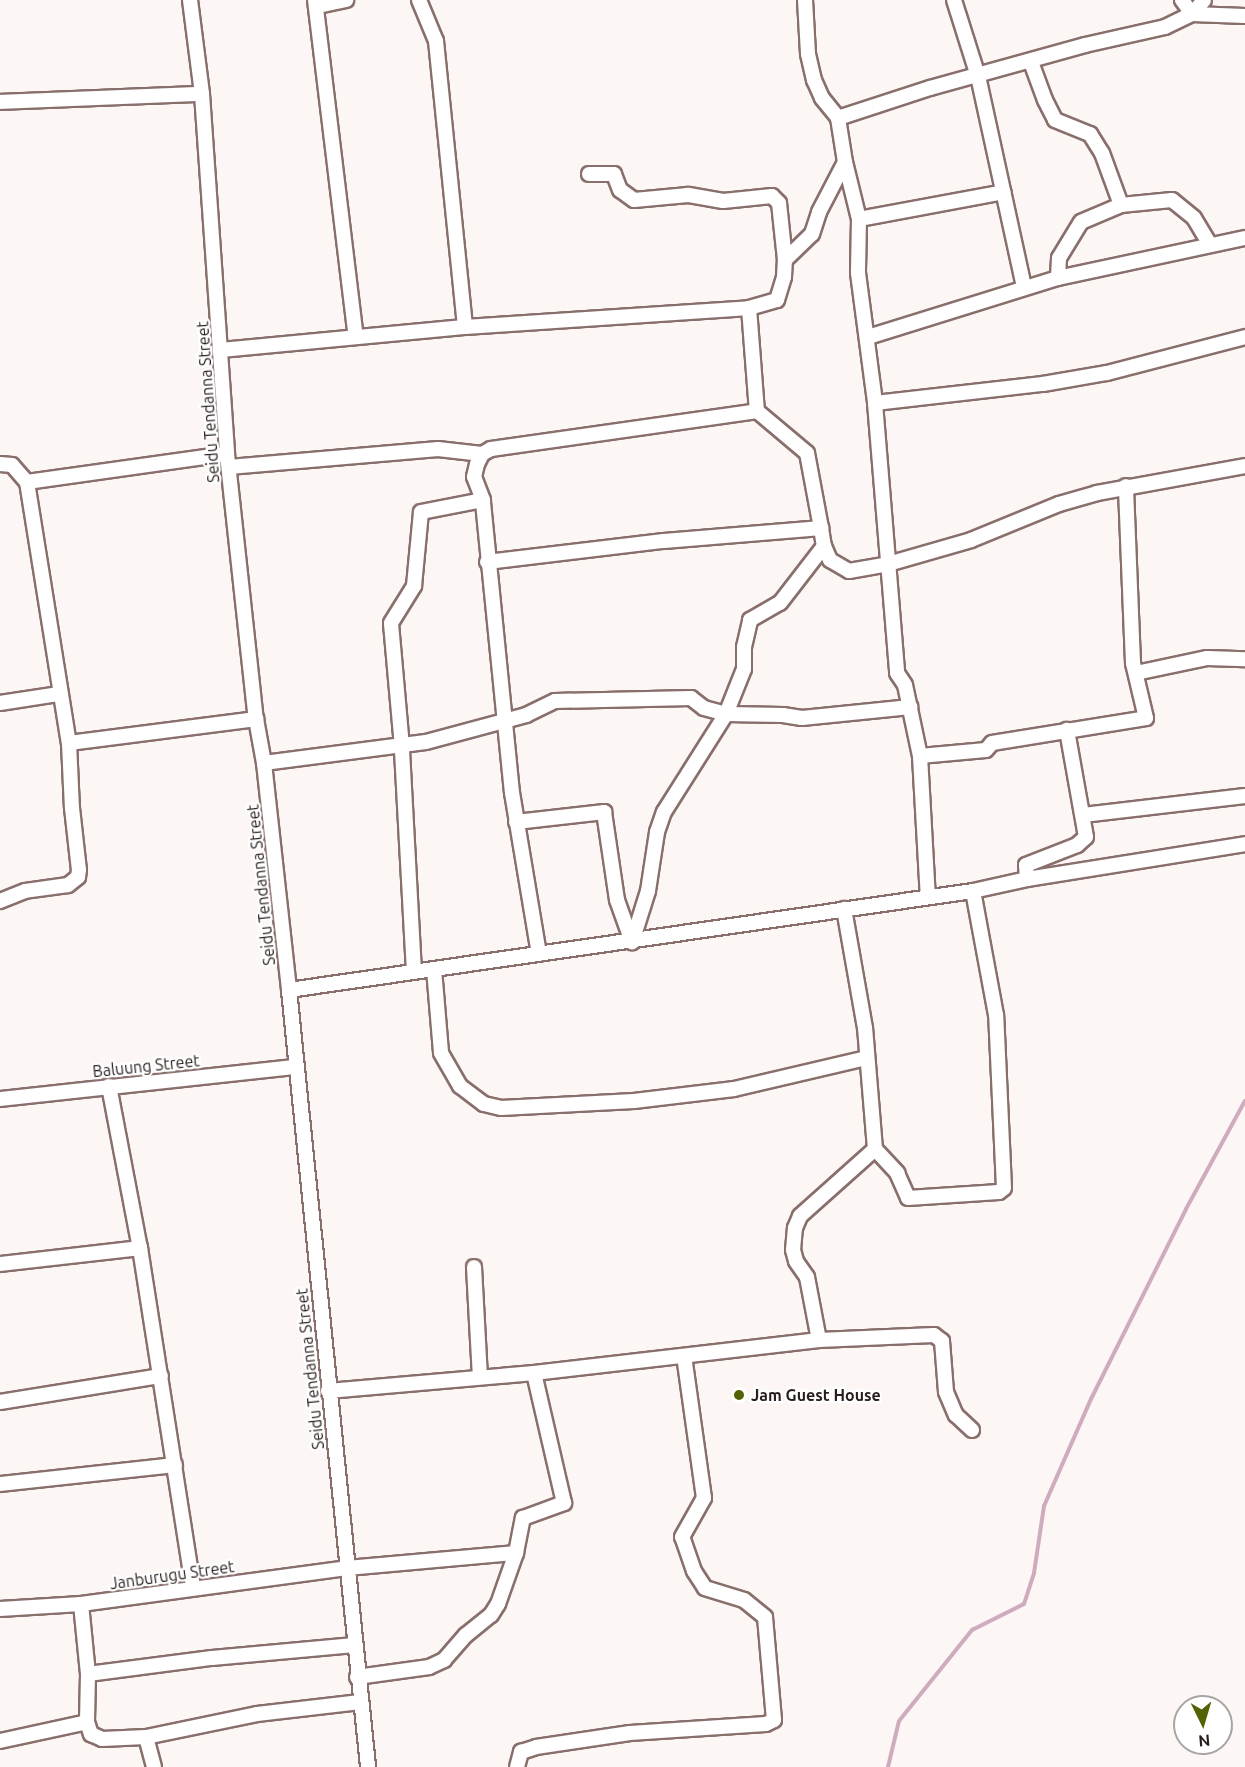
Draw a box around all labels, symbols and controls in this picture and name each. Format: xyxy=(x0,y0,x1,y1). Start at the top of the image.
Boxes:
street label: Seidu Tendanna Street xyxy=(193,321,223,483)
street label: Seidu Tendanna Street xyxy=(243,804,279,966)
street label: Baluung Street xyxy=(92,1051,200,1081)
street label: Seidu Tendanna Street xyxy=(292,1288,328,1450)
place label: Jam Guest House xyxy=(751,1385,881,1405)
marker: Jam Guest House xyxy=(732,1388,746,1402)
street label: Janburugu Street xyxy=(108,1557,236,1593)
north arrow xyxy=(1173,1695,1233,1755)
text: N xyxy=(1198,1731,1211,1750)

